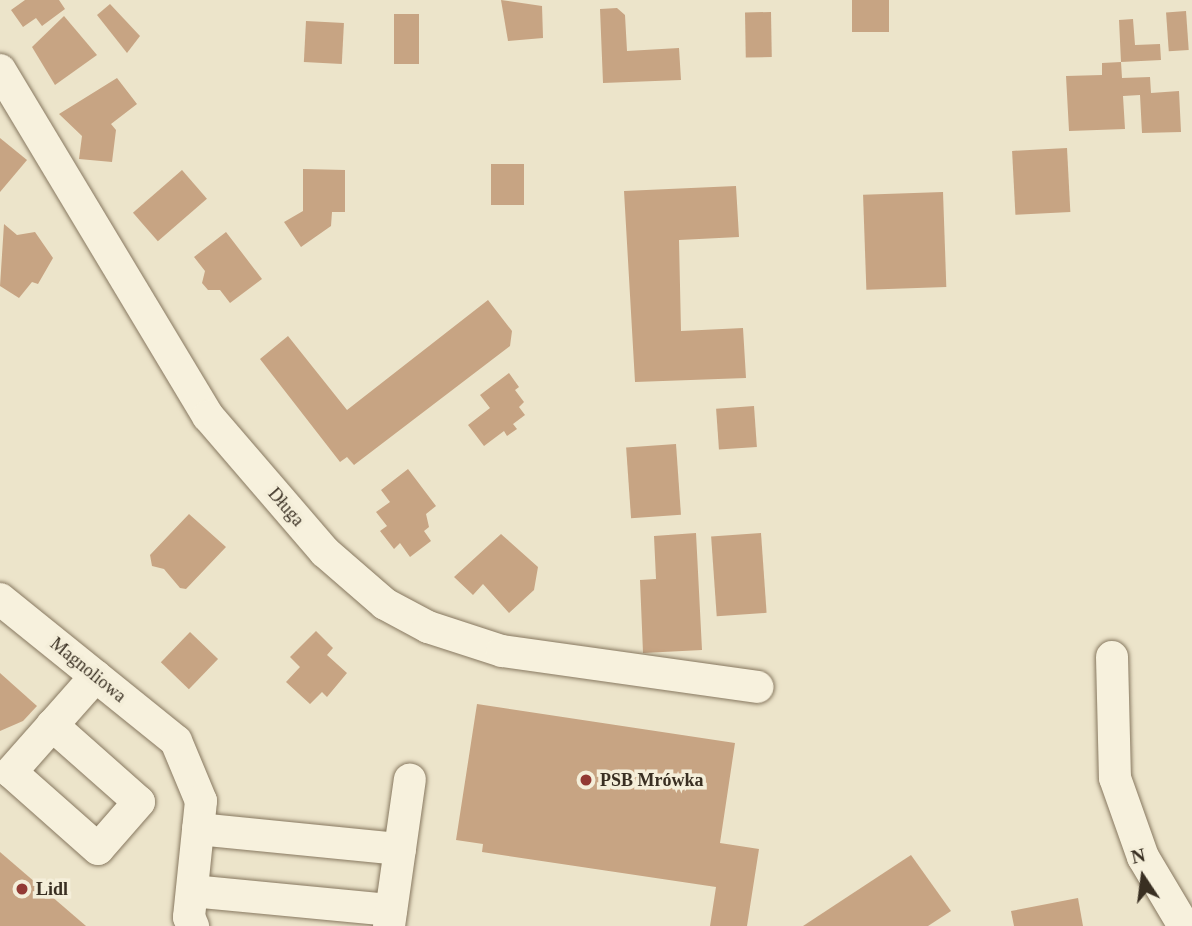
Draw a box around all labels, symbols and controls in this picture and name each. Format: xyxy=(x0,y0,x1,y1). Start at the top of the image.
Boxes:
street label: Długa xyxy=(263,483,309,531)
street label: Magnoliowa xyxy=(46,633,130,707)
place label: PSB Mrówka xyxy=(600,769,704,791)
marker: PSB Mrówka xyxy=(578,772,594,788)
north arrow xyxy=(1108,842,1178,912)
text: N xyxy=(1129,844,1147,868)
place label: Lidl xyxy=(36,878,68,900)
marker: Lidl xyxy=(14,881,30,897)

